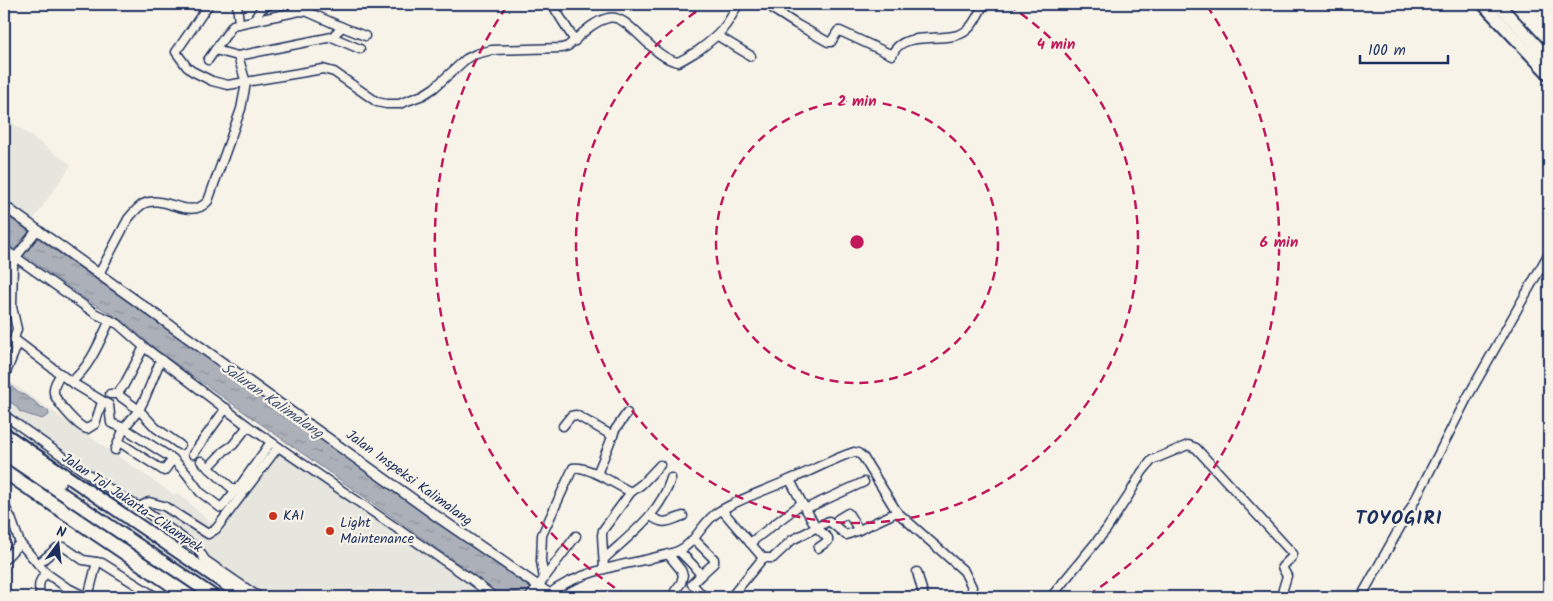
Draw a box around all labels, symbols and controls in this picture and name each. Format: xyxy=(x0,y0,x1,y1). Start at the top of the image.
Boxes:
scale bar xyxy=(1360,32,1448,64)
text: 4 min xyxy=(1037,33,1075,57)
text: 100 m xyxy=(1368,39,1406,63)
text: 2 min xyxy=(837,90,877,114)
text: 6 min xyxy=(1260,231,1298,255)
centre of rings xyxy=(848,233,866,251)
water label: Saluran Kalimalang xyxy=(216,357,329,446)
street label: Jalan Inspeksi Kalimalang xyxy=(341,424,477,532)
street label: Jalan Tol Jakarta–Cikampek xyxy=(57,447,207,559)
district label: TOYOGIRI xyxy=(1355,504,1443,534)
place label: KAI xyxy=(283,505,304,527)
marker: KAI xyxy=(267,510,279,522)
place label: Light Maintenance xyxy=(340,512,415,550)
north arrow xyxy=(32,518,82,568)
text: N xyxy=(54,521,68,544)
marker: Light Maintenance xyxy=(324,525,336,537)

